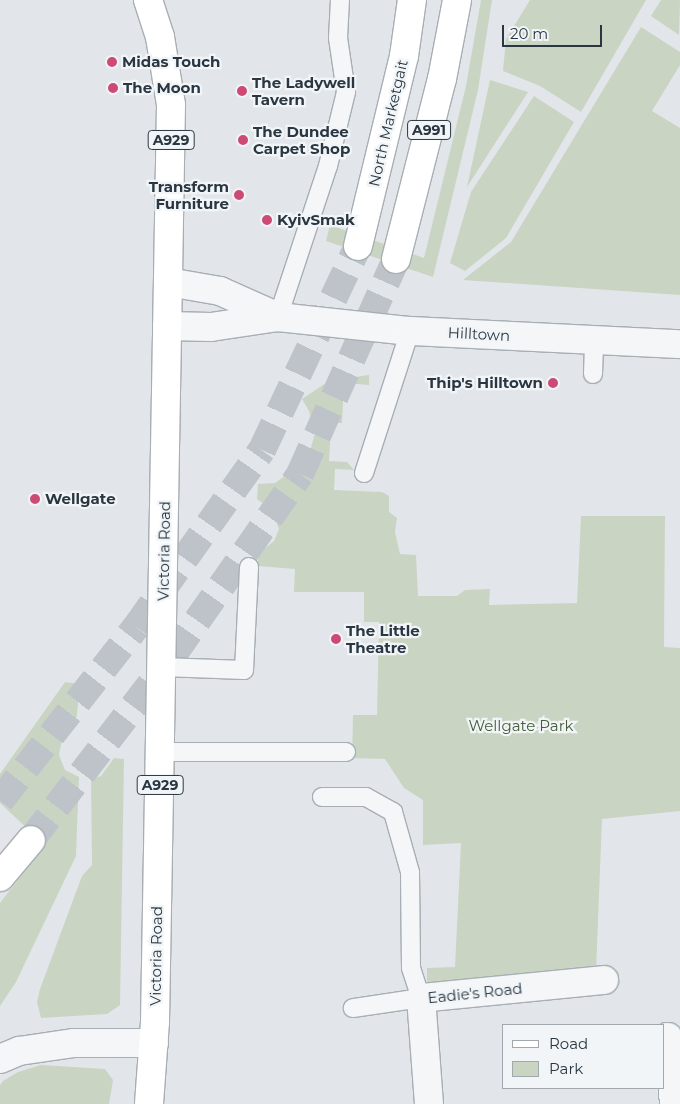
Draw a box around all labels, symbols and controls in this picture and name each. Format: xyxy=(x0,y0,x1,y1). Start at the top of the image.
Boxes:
scale bar xyxy=(505,15,605,47)
text: 20 m xyxy=(510,24,548,43)
place label: Midas Touch xyxy=(122,53,220,71)
marker: Midas Touch xyxy=(106,56,118,68)
street label: North Marketgait xyxy=(365,58,411,188)
place label: The Ladywell Tavern xyxy=(252,73,355,108)
place label: The Moon xyxy=(123,79,201,97)
marker: The Moon xyxy=(107,82,119,94)
marker: The Ladywell Tavern xyxy=(236,85,248,97)
road number: A991 xyxy=(406,118,452,142)
place label: The Dundee Carpet Shop xyxy=(253,122,350,157)
road number: A929 xyxy=(147,128,195,152)
marker: The Dundee Carpet Shop xyxy=(237,134,249,146)
place label: Transform Furniture xyxy=(149,177,229,212)
marker: Transform Furniture xyxy=(233,189,245,201)
place label: KyivSmak xyxy=(277,211,355,229)
marker: KyivSmak xyxy=(261,214,273,226)
street label: Hilltown xyxy=(447,323,511,345)
place label: Thip's Hilltown xyxy=(427,374,543,392)
marker: Thip's Hilltown xyxy=(547,377,559,389)
place label: Wellgate xyxy=(45,490,116,508)
marker: Wellgate xyxy=(29,493,41,505)
street label: Victoria Road xyxy=(154,501,174,601)
place label: The Little Theatre xyxy=(346,621,420,656)
marker: The Little Theatre xyxy=(330,633,342,645)
park label: Wellgate Park xyxy=(468,717,574,735)
road number: A929 xyxy=(136,774,184,796)
street label: Victoria Road xyxy=(146,906,166,1006)
street label: Eadie's Road xyxy=(427,979,523,1007)
legend xyxy=(502,1024,665,1089)
text: Road xyxy=(549,1034,588,1053)
text: Park xyxy=(549,1059,583,1078)

